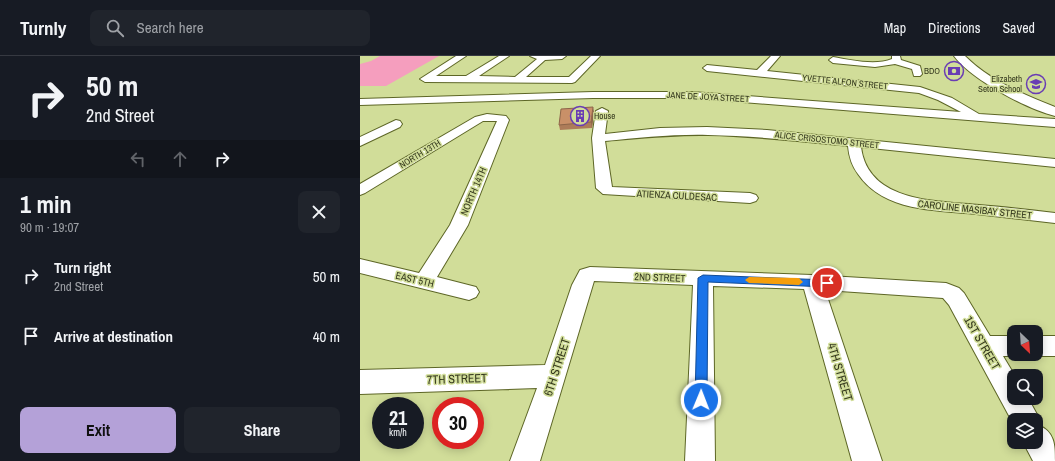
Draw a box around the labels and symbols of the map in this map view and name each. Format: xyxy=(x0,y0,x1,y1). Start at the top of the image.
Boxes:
bank icon: BDO xyxy=(943,60,965,82)
place label: BDO xyxy=(924,65,940,77)
street label: YVETTE ALFON STREET xyxy=(802,72,889,93)
place label: Elizabeth Seton School xyxy=(978,73,1022,95)
school or university icon: Elizabeth Seton School xyxy=(1025,73,1047,95)
street label: JANE DE JOYA STREET xyxy=(666,89,750,105)
building icon: House xyxy=(569,105,591,127)
place label: House xyxy=(594,110,615,122)
street label: ALICE CRISOSTOMO STREET xyxy=(773,128,880,151)
street label: NORTH 13TH xyxy=(397,137,443,171)
street label: NORTH 14TH xyxy=(457,165,490,217)
street label: ATIENZA CULDESAC xyxy=(635,187,718,204)
street label: CAROLINE MASIBAY STREET xyxy=(917,197,1033,222)
pin xyxy=(810,266,844,300)
street label: EAST 5TH xyxy=(394,269,435,290)
street label: 2ND STREET xyxy=(634,270,686,285)
street label: 1ST STREET xyxy=(960,313,1004,373)
north arrow xyxy=(1007,325,1043,361)
street label: 6TH STREET xyxy=(540,336,574,398)
street label: 4TH STREET xyxy=(824,341,856,403)
street label: 7TH STREET xyxy=(427,370,487,388)
position arrow xyxy=(680,379,722,421)
speed limit sign: 30 xyxy=(432,397,484,449)

